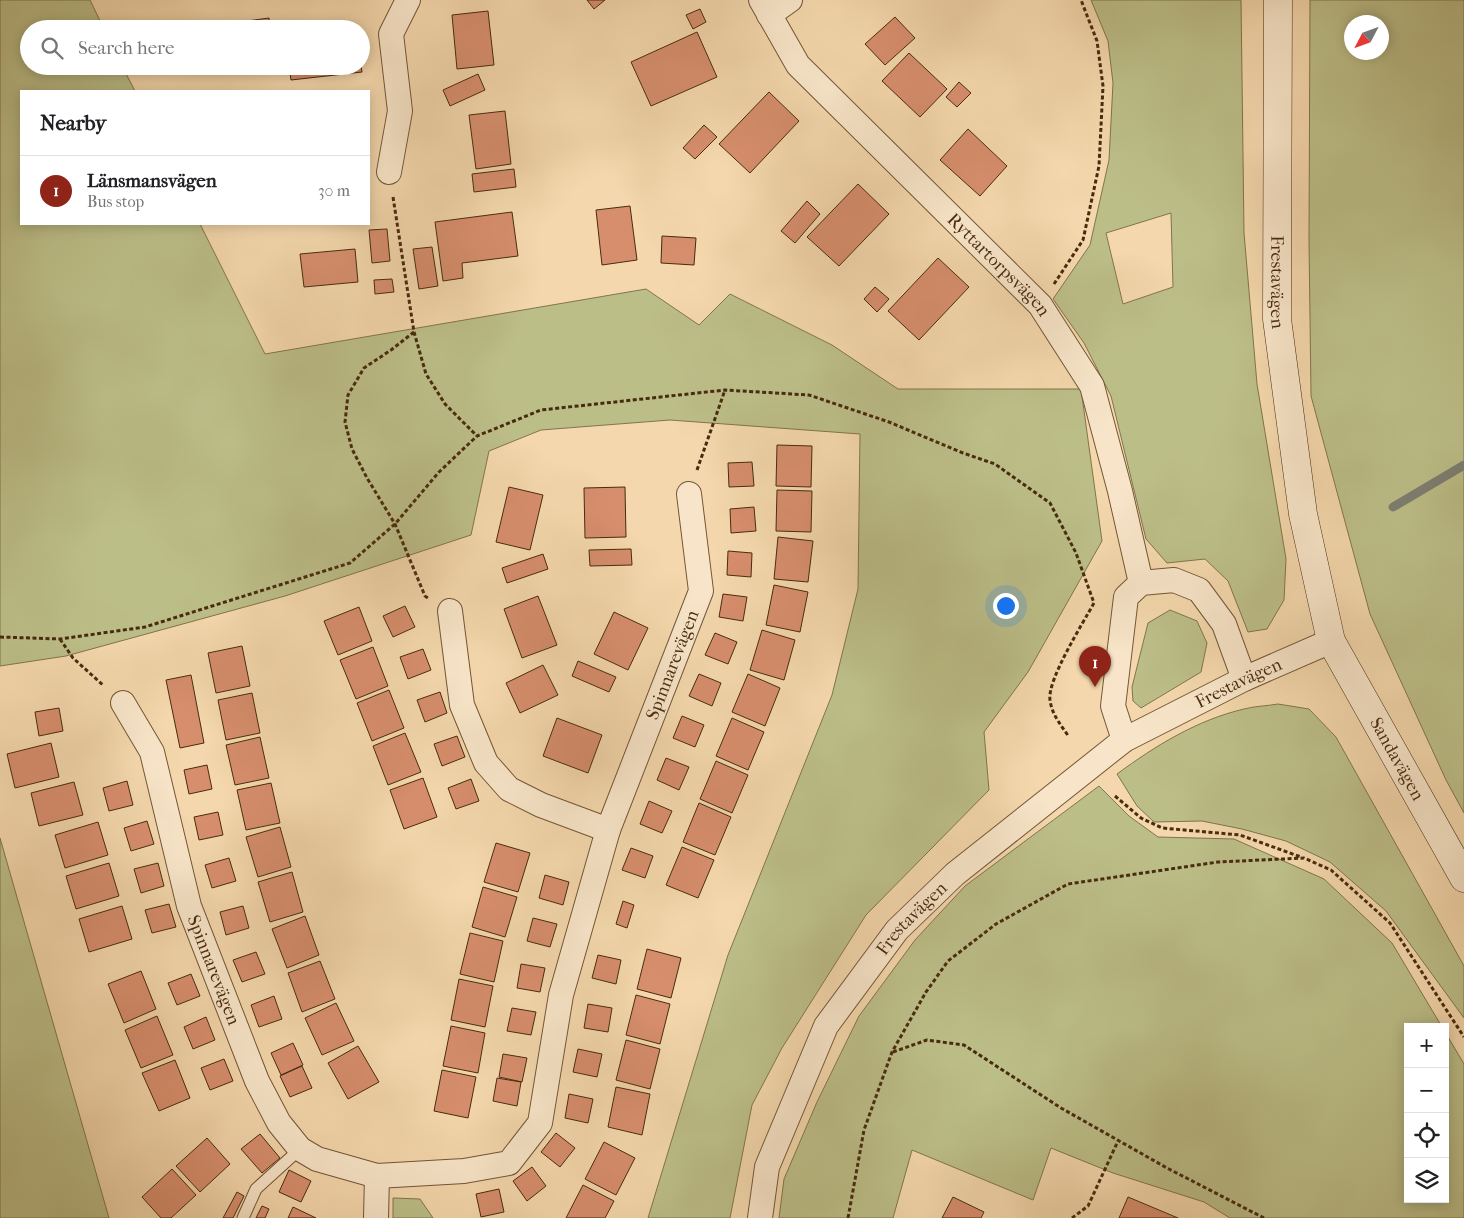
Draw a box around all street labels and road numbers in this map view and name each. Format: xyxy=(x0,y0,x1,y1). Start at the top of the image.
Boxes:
street label: Ryttartorpsvägen xyxy=(943,209,1055,321)
street label: Frestavägen xyxy=(1266,235,1288,331)
street label: Spinnarevägen xyxy=(642,607,704,723)
street label: Frestavägen xyxy=(1192,654,1286,713)
street label: Sandavägen xyxy=(1365,714,1429,805)
street label: Frestavägen xyxy=(872,877,952,959)
street label: Spinnarevägen xyxy=(183,912,244,1029)

